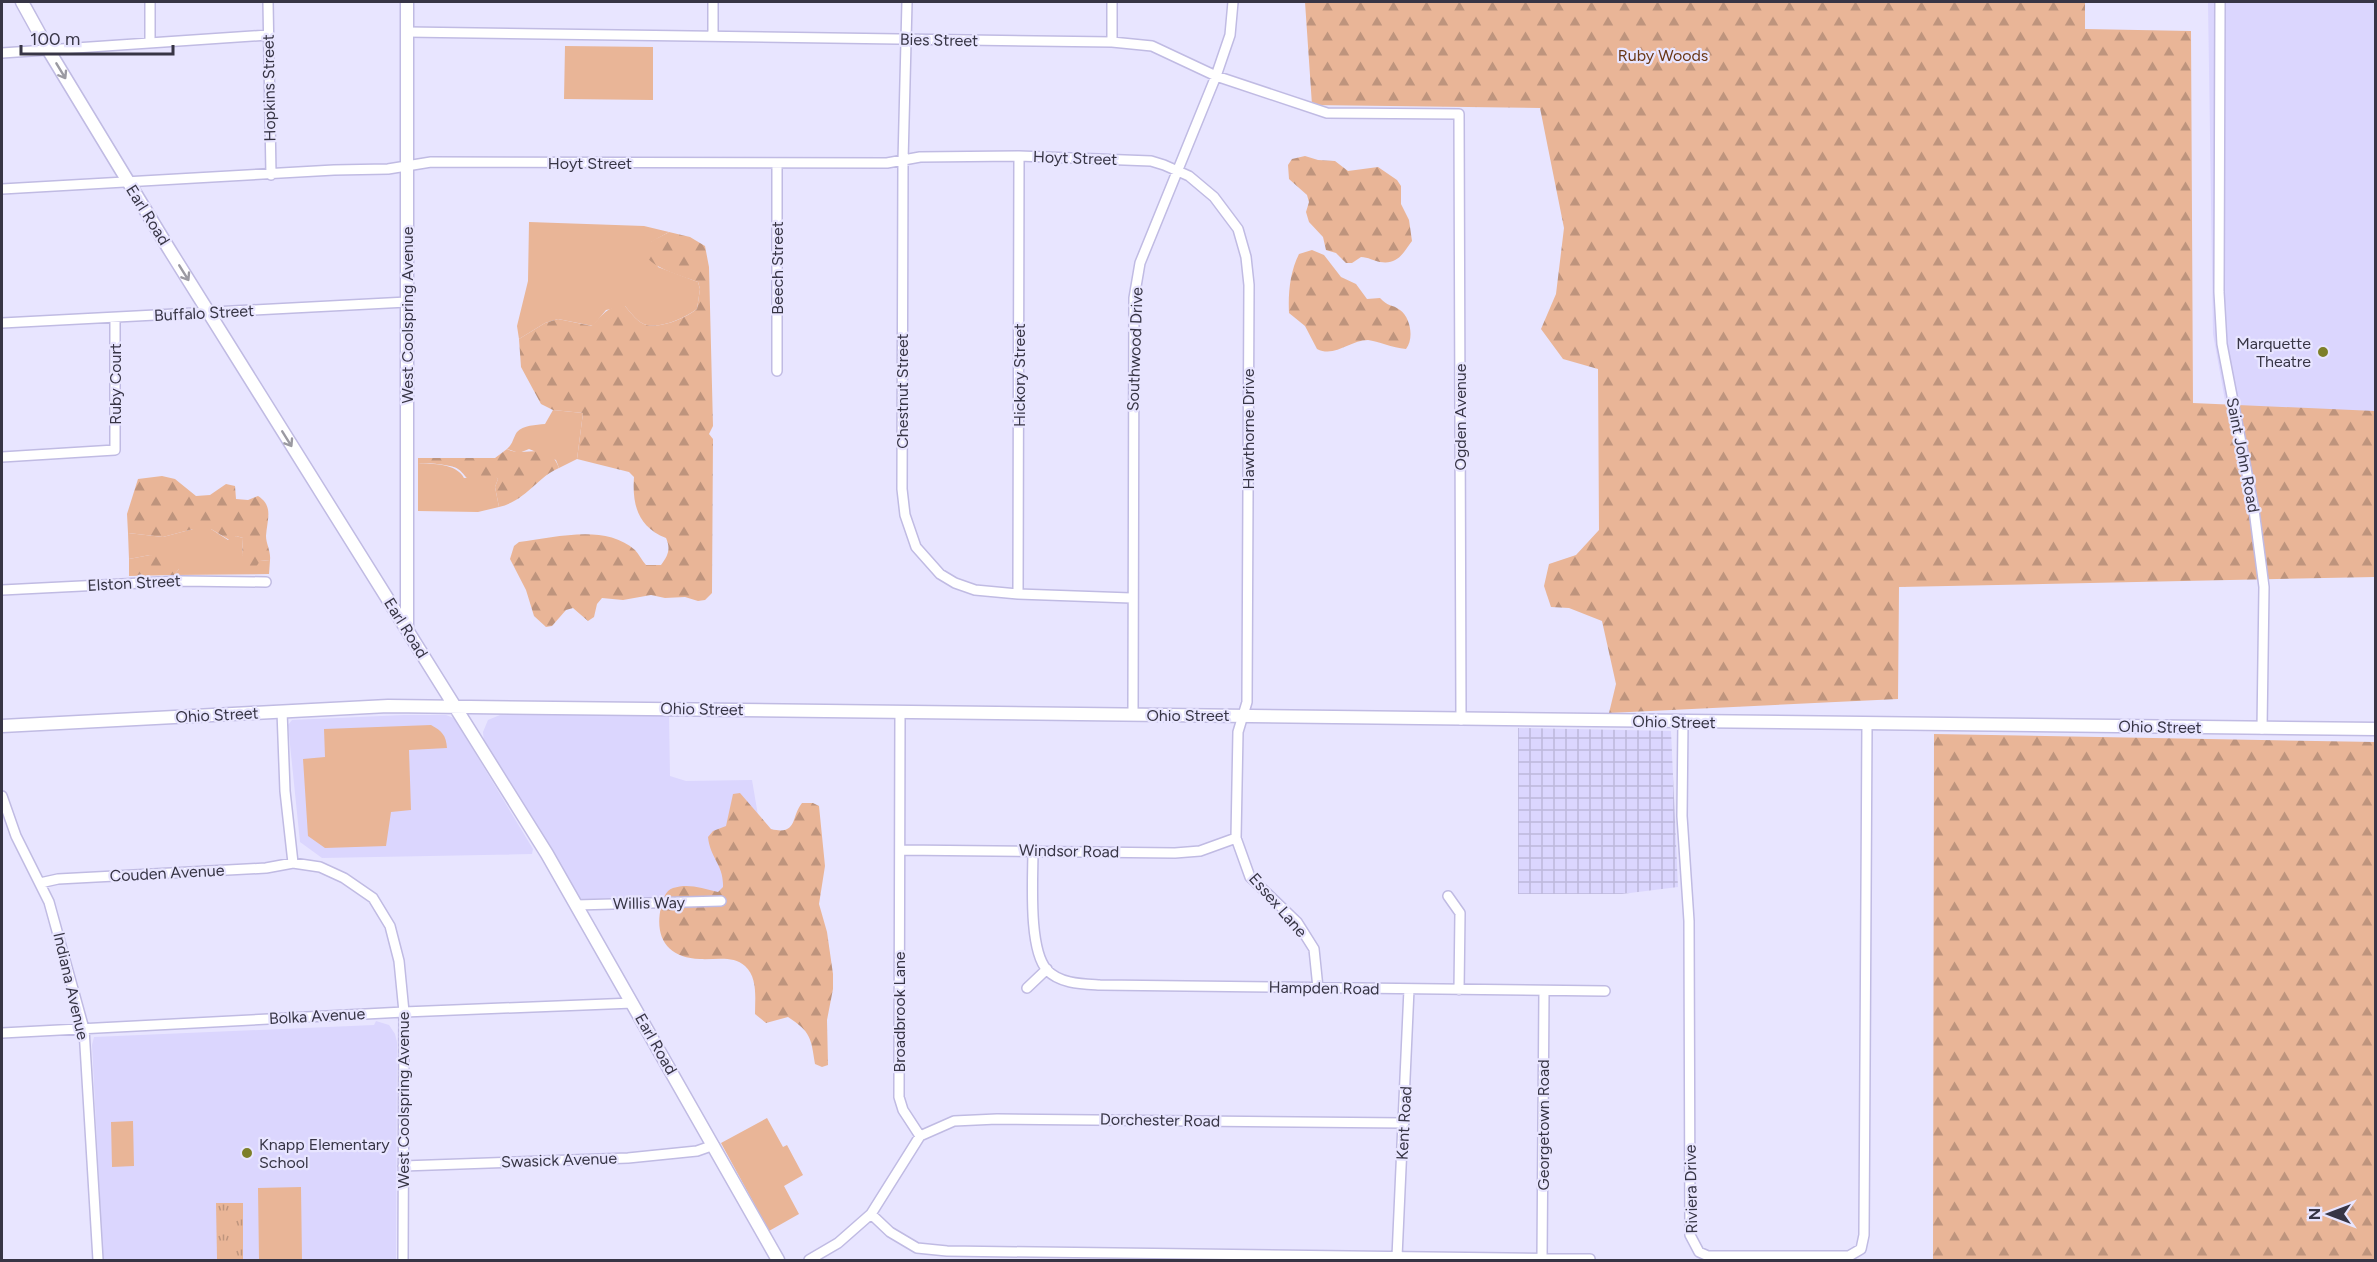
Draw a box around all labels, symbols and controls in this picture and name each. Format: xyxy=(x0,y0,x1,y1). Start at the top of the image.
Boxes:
scale bar xyxy=(21,18,172,56)
text: 100 m xyxy=(30,28,80,50)
street label: Bies Street xyxy=(900,30,978,50)
street label: Hopkins Street xyxy=(259,34,279,142)
park label: Ruby Woods xyxy=(1618,46,1708,65)
one-way arrow xyxy=(55,62,67,79)
street label: Hoyt Street xyxy=(1033,147,1117,169)
street label: Hoyt Street xyxy=(548,154,632,173)
street label: Earl Road xyxy=(122,181,174,249)
street label: Beech Street xyxy=(768,221,787,315)
street label: West Coolspring Avenue xyxy=(398,226,417,403)
one-way arrow xyxy=(178,264,190,281)
street label: Southwood Drive xyxy=(1123,286,1147,411)
street label: Buffalo Street xyxy=(153,301,255,325)
street label: Hickory Street xyxy=(1010,323,1029,427)
street label: Chestnut Street xyxy=(893,333,912,449)
place label: Marquette Theatre xyxy=(2236,334,2311,371)
street label: Ruby Court xyxy=(106,343,125,425)
marker: Marquette Theatre xyxy=(2316,345,2330,359)
street label: Ogden Avenue xyxy=(1451,363,1470,470)
street label: Hawthorne Drive xyxy=(1239,368,1258,489)
street label: Saint John Road xyxy=(2223,396,2263,514)
one-way arrow xyxy=(282,430,294,447)
street label: Elston Street xyxy=(87,571,181,595)
street label: Earl Road xyxy=(380,594,432,662)
street label: Ohio Street xyxy=(660,699,744,719)
street label: Ohio Street xyxy=(175,703,259,727)
street label: Ohio Street xyxy=(1146,706,1230,725)
street label: Ohio Street xyxy=(1632,712,1716,732)
street label: Ohio Street xyxy=(2118,717,2202,737)
street label: Windsor Road xyxy=(1019,841,1119,861)
street label: Couden Avenue xyxy=(109,860,225,885)
street label: Essex Lane xyxy=(1245,869,1311,941)
street label: Willis Way xyxy=(613,893,686,913)
street label: Indiana Avenue xyxy=(49,930,93,1042)
street label: Broadbrook Lane xyxy=(890,951,909,1073)
street label: Hampden Road xyxy=(1268,978,1380,998)
street label: Bolka Avenue xyxy=(268,1004,366,1028)
street label: Earl Road xyxy=(631,1010,681,1078)
street label: West Coolspring Avenue xyxy=(394,1011,413,1188)
street label: Georgetown Road xyxy=(1534,1059,1553,1191)
street label: Kent Road xyxy=(1393,1085,1415,1161)
street label: Dorchester Road xyxy=(1100,1109,1220,1131)
place label: Knapp Elementary School xyxy=(259,1135,390,1172)
street label: Riviera Drive xyxy=(1681,1144,1701,1234)
marker: Knapp Elementary School xyxy=(240,1146,254,1160)
street label: Swasick Avenue xyxy=(501,1148,618,1172)
north arrow xyxy=(2299,1184,2359,1244)
text: N xyxy=(2305,1208,2324,1220)

